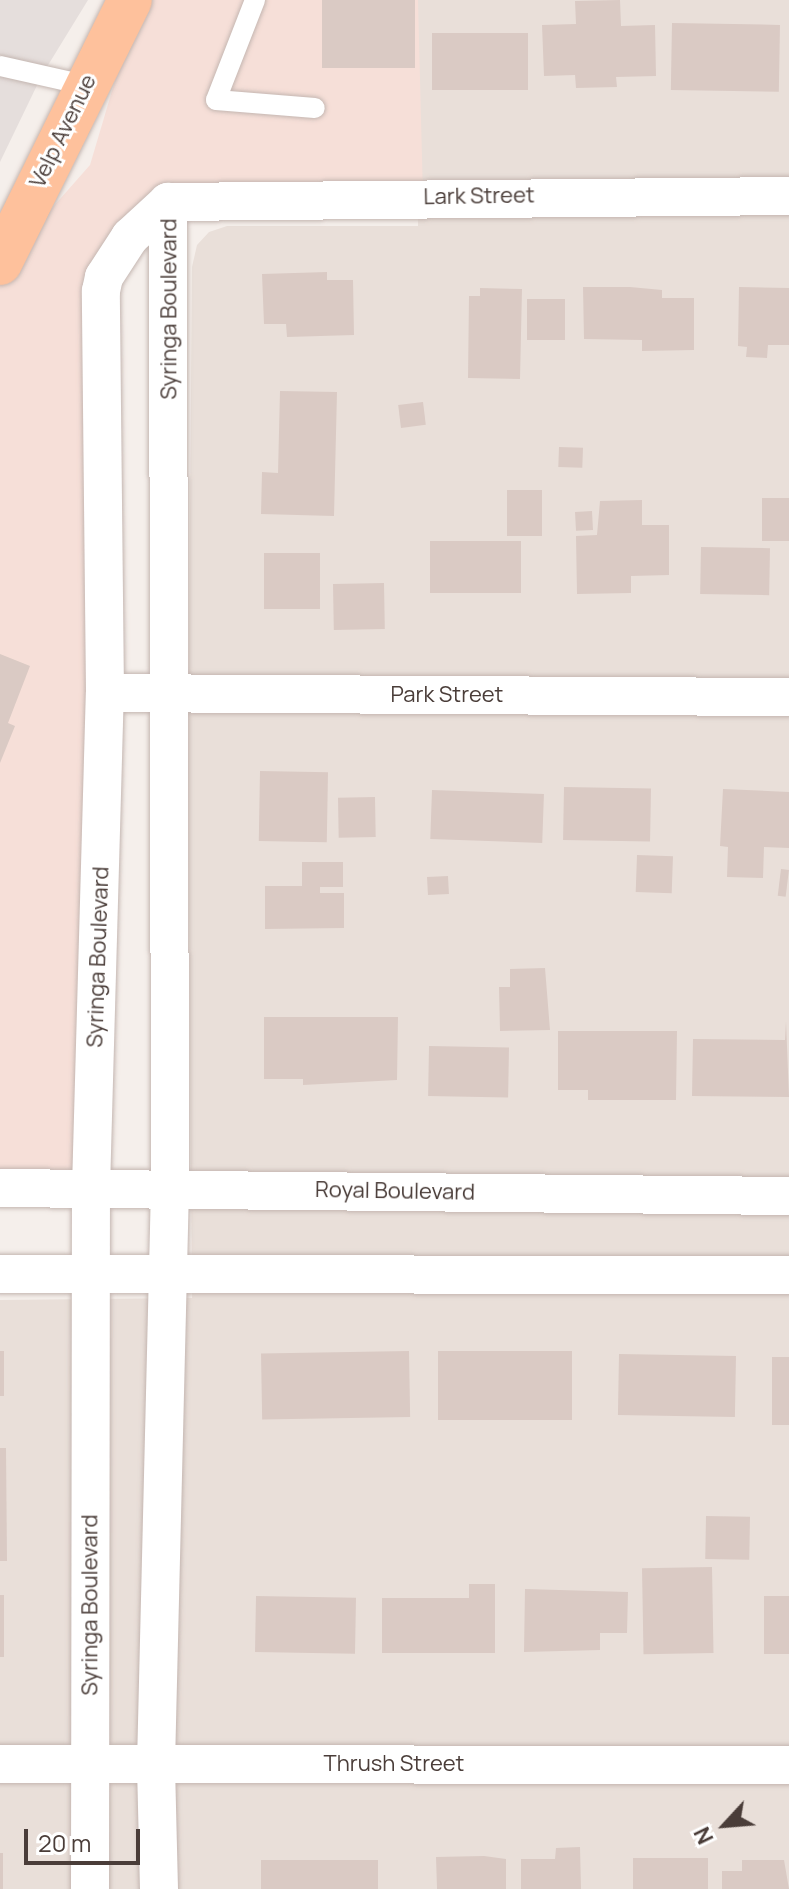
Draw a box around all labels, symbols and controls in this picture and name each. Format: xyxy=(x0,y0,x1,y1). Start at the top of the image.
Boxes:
street label: Velp Avenue xyxy=(24,70,102,192)
street label: Lark Street xyxy=(423,182,535,210)
street label: Syringa Boulevard xyxy=(156,218,182,400)
street label: Park Street xyxy=(391,682,503,708)
street label: Syringa Boulevard xyxy=(82,866,114,1048)
street label: Royal Boulevard xyxy=(315,1176,475,1206)
street label: Syringa Boulevard xyxy=(77,1514,103,1696)
street label: Thrush Street xyxy=(324,1751,464,1777)
north arrow xyxy=(685,1785,765,1865)
scale bar xyxy=(28,1813,144,1863)
text: N xyxy=(686,1822,720,1849)
text: 20 m xyxy=(38,1826,91,1859)

